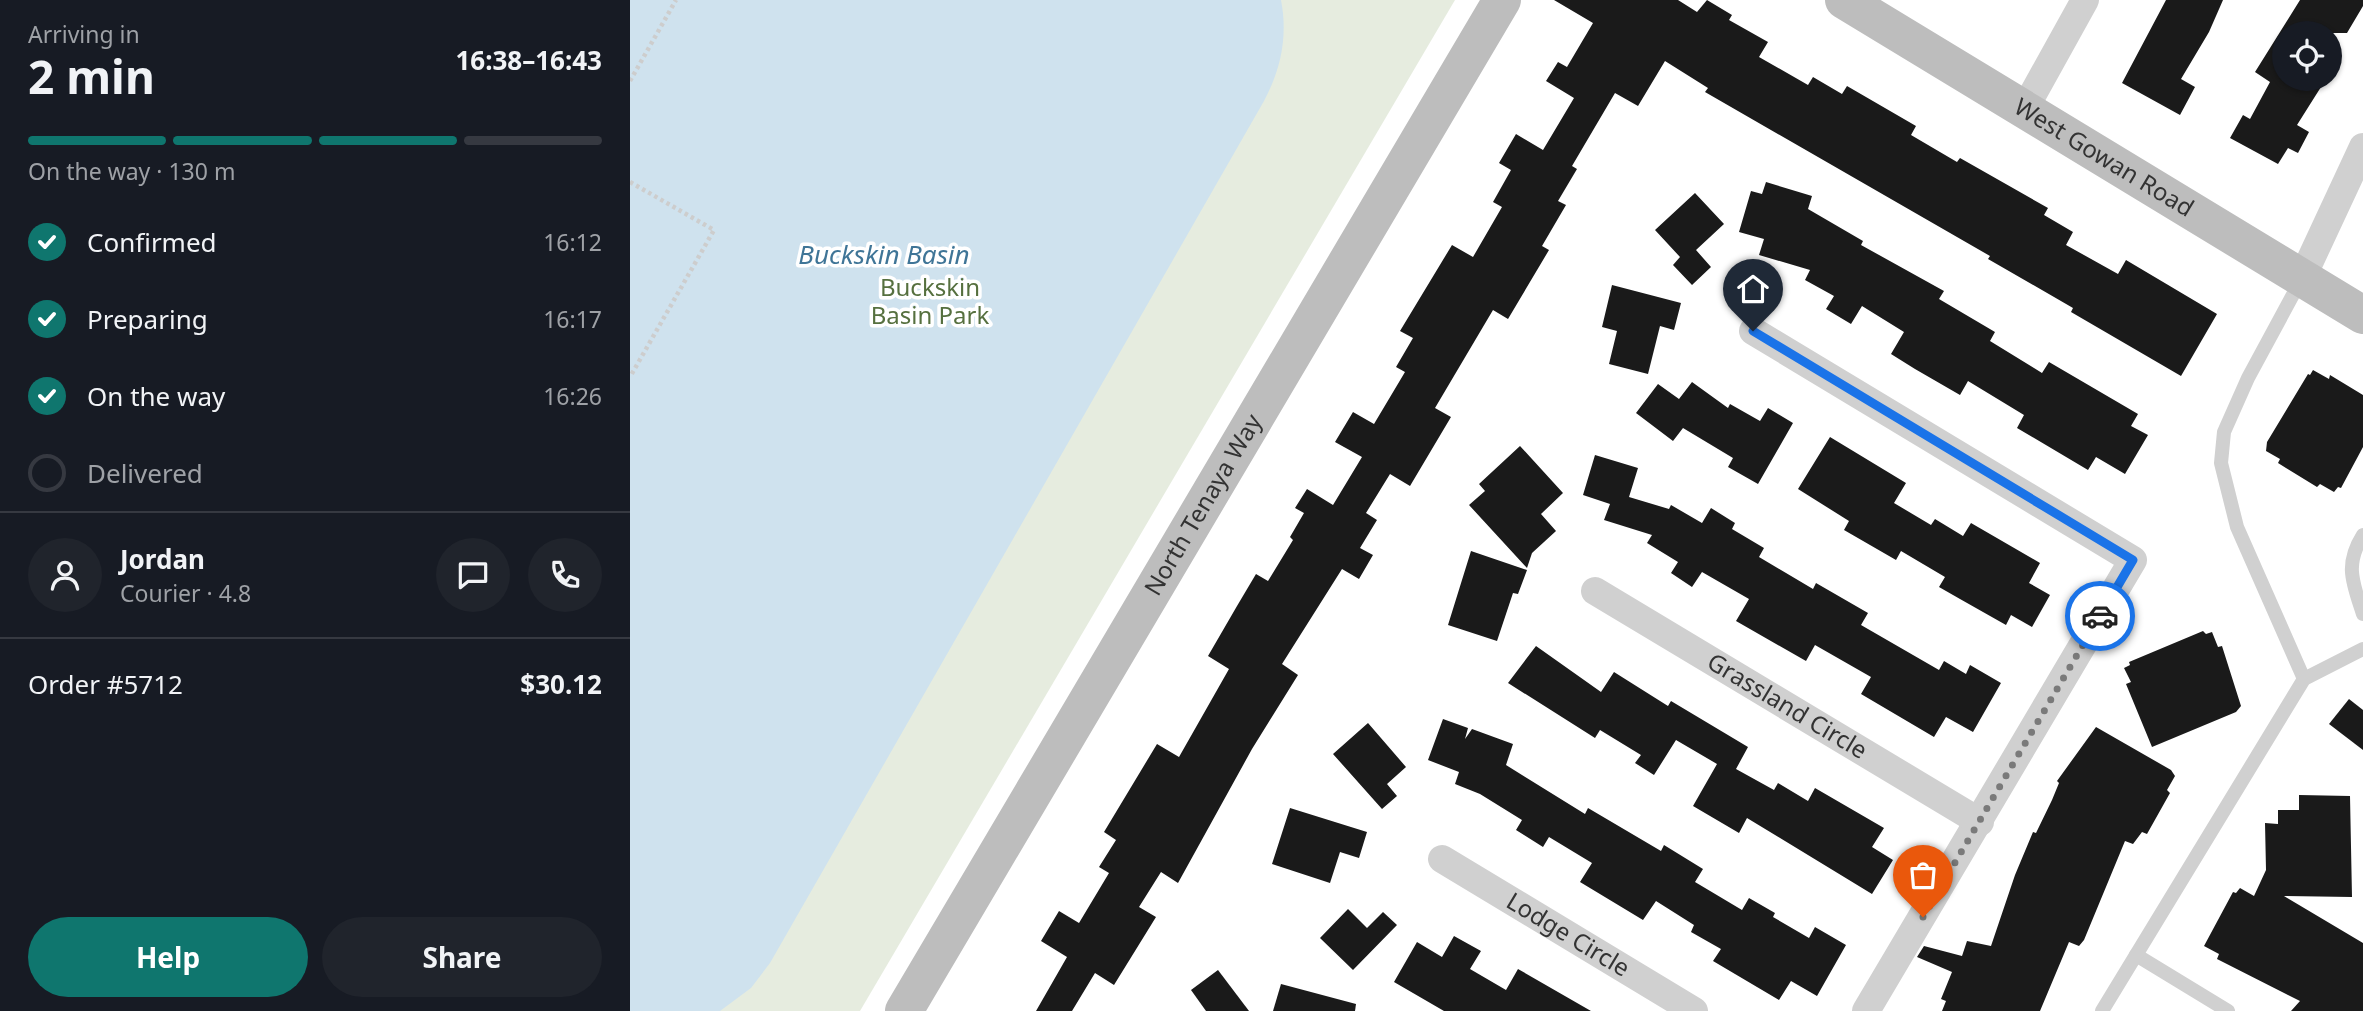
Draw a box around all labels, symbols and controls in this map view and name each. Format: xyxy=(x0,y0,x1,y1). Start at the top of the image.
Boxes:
text: Arriving in xyxy=(28,18,140,50)
map controls xyxy=(2272,21,2342,91)
button: locate xyxy=(2272,21,2342,91)
text: 16:38–16:43 xyxy=(455,42,602,78)
text: 2 min xyxy=(28,45,155,107)
street label: West Gowan Road xyxy=(2009,89,2201,224)
text: On the way · 130 m xyxy=(28,155,235,187)
icon: check xyxy=(28,223,66,261)
text: Confirmed xyxy=(87,224,217,260)
text: 16:12 xyxy=(543,226,602,258)
water label: Buckskin Basin xyxy=(798,236,970,272)
pin xyxy=(1723,259,1783,331)
park label: Buckskin Basin Park xyxy=(871,270,989,331)
icon: home xyxy=(1734,270,1772,308)
icon: check xyxy=(28,300,66,338)
text: Preparing xyxy=(87,301,208,337)
text: 16:17 xyxy=(543,303,602,335)
icon: check xyxy=(28,377,66,415)
text: On the way xyxy=(87,378,225,414)
text: 16:26 xyxy=(543,380,602,412)
street label: North Tenaya Way xyxy=(1136,407,1269,601)
text: Delivered xyxy=(87,455,203,491)
button: person xyxy=(28,538,102,612)
button: chat xyxy=(436,538,510,612)
button: phone xyxy=(528,538,602,612)
text: Jordan xyxy=(120,541,205,577)
text: Courier · 4.8 xyxy=(120,577,251,609)
courier xyxy=(2065,581,2135,651)
icon: car xyxy=(2081,597,2119,635)
street label: Grassland Circle xyxy=(1702,644,1874,766)
text: Order #5712 xyxy=(28,666,183,702)
text: $30.12 xyxy=(520,666,602,702)
pin xyxy=(1893,845,1953,917)
icon: bag xyxy=(1904,856,1942,894)
street label: Lodge Circle xyxy=(1501,884,1636,984)
button: Help xyxy=(28,917,308,997)
button: Share xyxy=(322,917,602,997)

